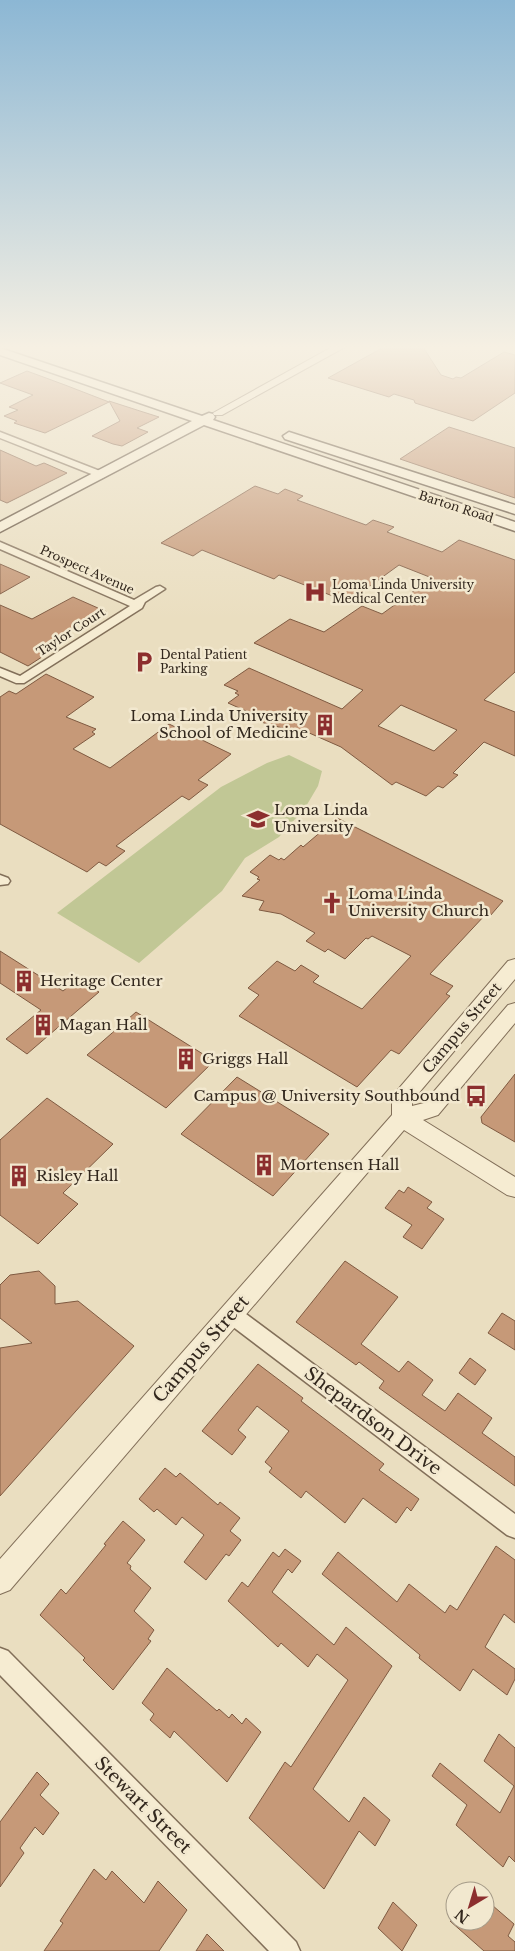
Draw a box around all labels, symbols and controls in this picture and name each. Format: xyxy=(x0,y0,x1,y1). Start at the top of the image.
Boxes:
street label: Barton Road xyxy=(417,487,495,526)
street label: Prospect Avenue xyxy=(38,542,137,597)
place label: Loma Linda University Medical Center xyxy=(332,577,475,606)
hospital icon: Loma Linda University Medical Center xyxy=(302,579,328,605)
street label: Taylor Court xyxy=(34,604,108,659)
place label: Dental Patient Parking xyxy=(160,647,248,676)
parking icon: Dental Patient Parking xyxy=(131,649,157,675)
place label: Loma Linda University School of Medicine xyxy=(130,706,308,742)
building icon: Loma Linda University School of Medicine xyxy=(312,712,338,738)
place label: Loma Linda University xyxy=(274,800,369,836)
school or university icon: Loma Linda University xyxy=(245,806,271,832)
place label: Loma Linda University Church xyxy=(348,884,489,920)
church icon: Loma Linda University Church xyxy=(319,890,345,916)
building icon: Heritage Center xyxy=(11,968,37,994)
place label: Heritage Center xyxy=(40,971,163,990)
street label: Campus Street xyxy=(418,978,505,1077)
building icon: Magan Hall xyxy=(30,1012,56,1038)
place label: Magan Hall xyxy=(59,1015,148,1034)
building icon: Griggs Hall xyxy=(173,1046,199,1072)
place label: Griggs Hall xyxy=(202,1049,288,1068)
bus stop icon: Campus @ University Southbound xyxy=(463,1083,489,1109)
place label: Campus @ University Southbound xyxy=(193,1086,460,1105)
building icon: Mortensen Hall xyxy=(251,1152,277,1178)
place label: Mortensen Hall xyxy=(280,1155,400,1174)
building icon: Risley Hall xyxy=(6,1163,32,1189)
place label: Risley Hall xyxy=(36,1166,119,1185)
street label: Campus Street xyxy=(148,1291,254,1407)
street label: Shepardson Drive xyxy=(300,1362,446,1480)
street label: Stewart Street xyxy=(90,1752,196,1858)
north arrow xyxy=(445,1881,495,1931)
text: N xyxy=(451,1905,473,1927)

